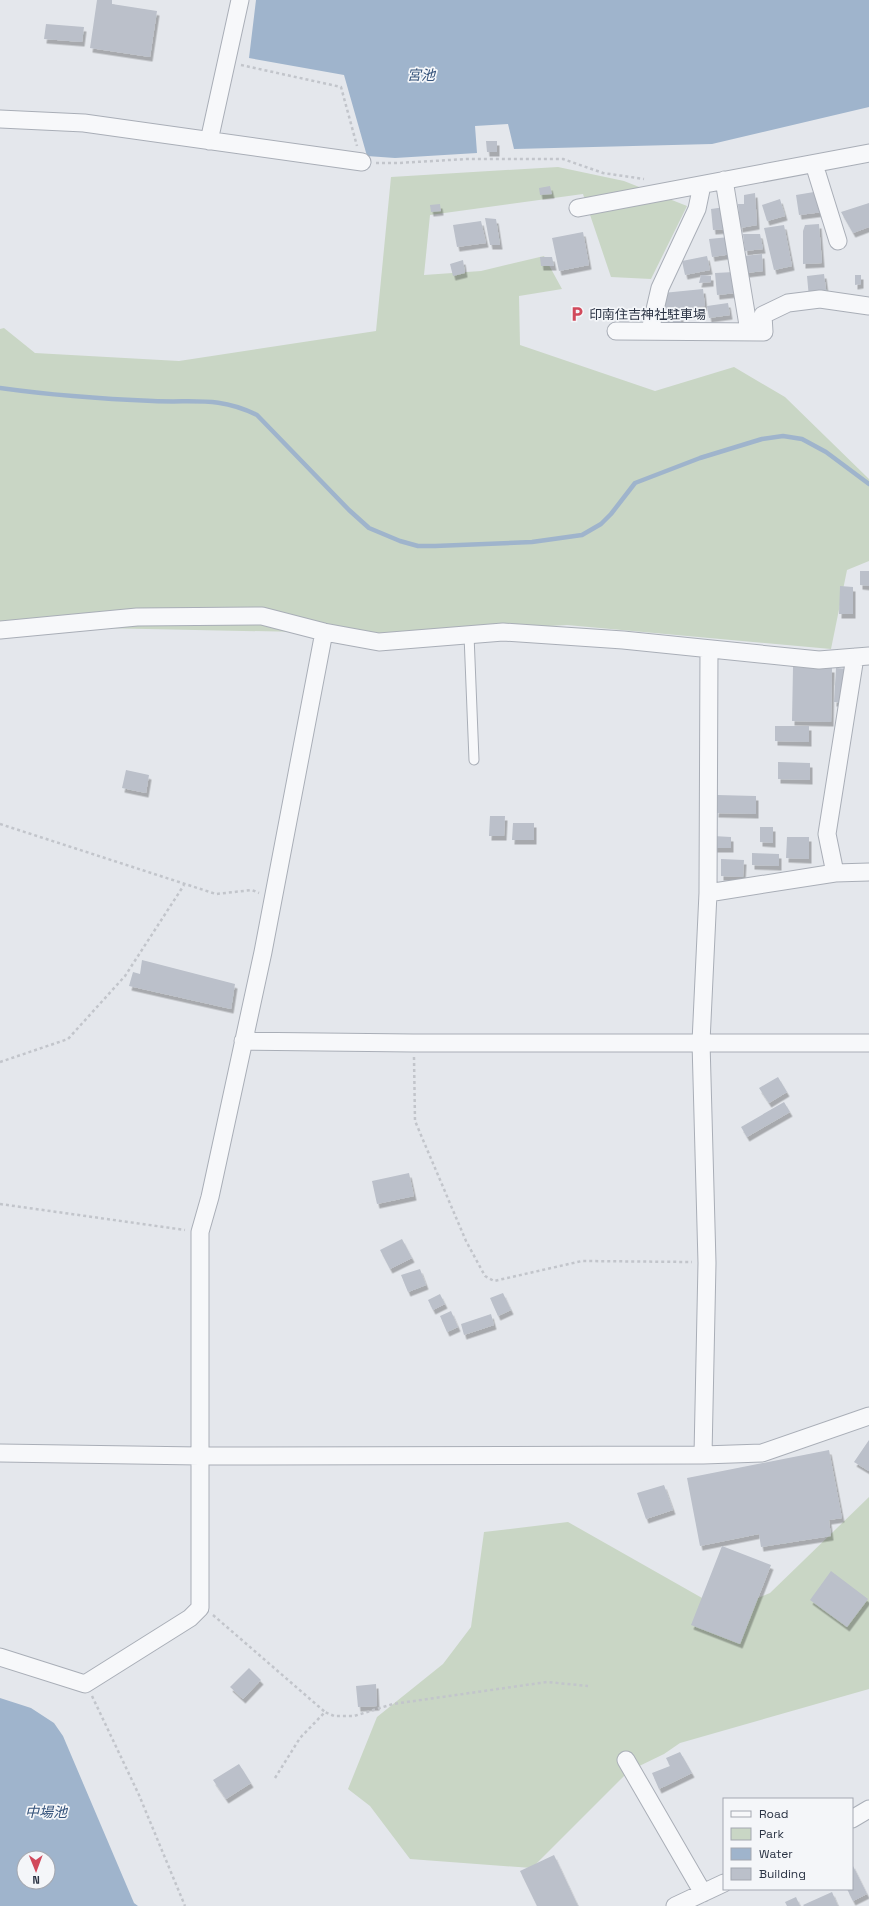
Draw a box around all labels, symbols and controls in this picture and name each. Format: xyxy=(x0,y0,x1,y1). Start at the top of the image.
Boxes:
water label: 宮池 xyxy=(407,66,437,84)
parking icon: 印南住吉神社駐車場 xyxy=(568,305,586,323)
place label: 印南住吉神社駐車場 xyxy=(589,306,706,323)
legend xyxy=(723,1798,853,1890)
water label: 中場池 xyxy=(25,1803,69,1821)
text: Road xyxy=(759,1806,788,1822)
text: Park xyxy=(759,1826,784,1842)
text: Water xyxy=(759,1846,793,1862)
north arrow xyxy=(16,1850,56,1890)
text: Building xyxy=(759,1866,806,1882)
text: N xyxy=(32,1873,40,1887)

